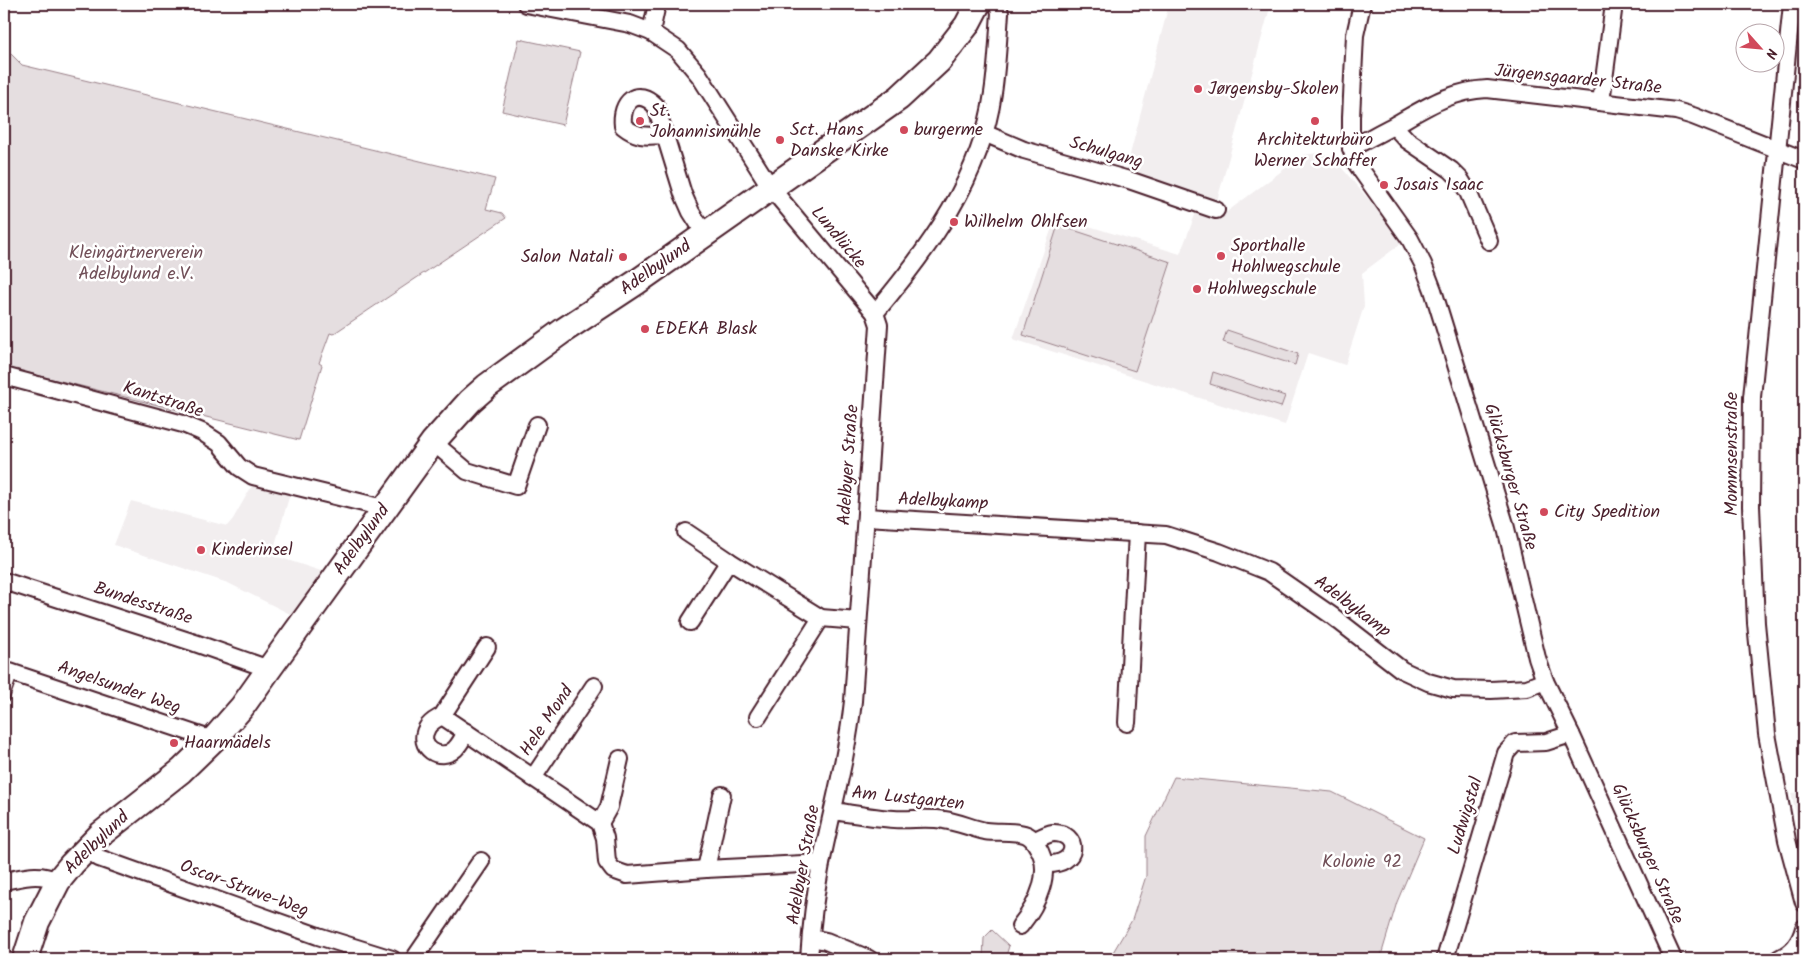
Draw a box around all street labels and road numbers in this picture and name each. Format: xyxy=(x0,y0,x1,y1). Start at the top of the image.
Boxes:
street label: Jürgensgaarder Straße xyxy=(1493,57,1663,103)
street label: Schulgang xyxy=(1066,129,1146,177)
street label: Lundlücke xyxy=(803,200,873,276)
street label: Adelbylund xyxy=(614,232,699,303)
street label: Kantstraße xyxy=(119,373,207,427)
street label: Mommsenstraße xyxy=(1718,392,1747,516)
street label: Glücksburger Straße xyxy=(1475,400,1545,554)
street label: Adelbyer Straße xyxy=(830,404,868,526)
street label: Adelbykamp xyxy=(897,485,989,519)
street label: Adelbylund xyxy=(326,498,398,582)
street label: Adelbykamp xyxy=(1307,568,1397,646)
street label: Bundesstraße xyxy=(90,574,196,634)
street label: Angelsunder Weg xyxy=(54,653,184,723)
street label: Hele Mond xyxy=(512,679,582,763)
street label: Ludwigstal xyxy=(1440,773,1492,858)
street label: Am Lustgarten xyxy=(850,779,966,819)
street label: Glücksburger Straße xyxy=(1603,779,1691,929)
street label: Adelbylund xyxy=(57,803,137,882)
street label: Adelbyer Straße xyxy=(779,803,829,927)
street label: Oscar-Struve-Weg xyxy=(176,852,312,926)

